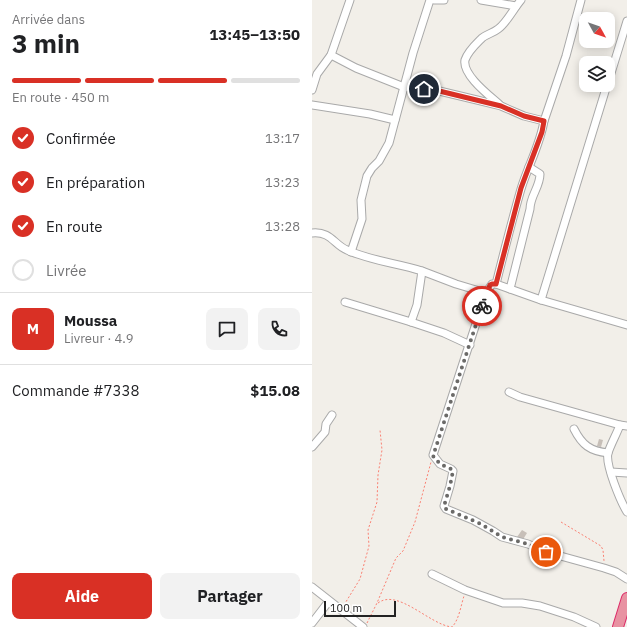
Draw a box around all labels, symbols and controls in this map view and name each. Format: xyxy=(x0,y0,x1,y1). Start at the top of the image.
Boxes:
text: Arrivée dans xyxy=(12,11,85,28)
north arrow xyxy=(579,12,615,48)
map controls xyxy=(579,12,615,92)
text: 13:45–13:50 xyxy=(209,25,300,44)
text: 3 min xyxy=(12,26,80,60)
button: layers xyxy=(579,56,615,92)
pin xyxy=(407,72,441,106)
icon: home xyxy=(413,78,435,100)
text: En route · 450 m xyxy=(12,89,109,106)
icon: check xyxy=(12,127,34,149)
text: Confirmée xyxy=(46,129,116,148)
text: 13:17 xyxy=(265,130,300,147)
icon: check xyxy=(12,171,34,193)
text: En préparation xyxy=(46,173,145,192)
text: 13:23 xyxy=(265,174,300,191)
icon: check xyxy=(12,215,34,237)
text: En route xyxy=(46,217,103,236)
text: 13:28 xyxy=(265,218,300,235)
text: Livrée xyxy=(46,261,87,280)
courier xyxy=(462,286,502,326)
icon: bike xyxy=(471,295,493,317)
button: chat xyxy=(206,308,248,350)
button: phone xyxy=(258,308,300,350)
text: Moussa xyxy=(64,311,117,330)
text: M xyxy=(27,319,39,338)
text: Livreur · 4.9 xyxy=(64,330,134,347)
text: Commande #7338 xyxy=(12,381,140,400)
text: $15.08 xyxy=(250,381,300,400)
pin xyxy=(529,535,563,569)
icon: bag xyxy=(535,541,557,563)
button: Aide xyxy=(12,573,152,619)
button: Partager xyxy=(160,573,300,619)
scale bar xyxy=(324,599,396,618)
text: 100 m xyxy=(330,601,362,615)

